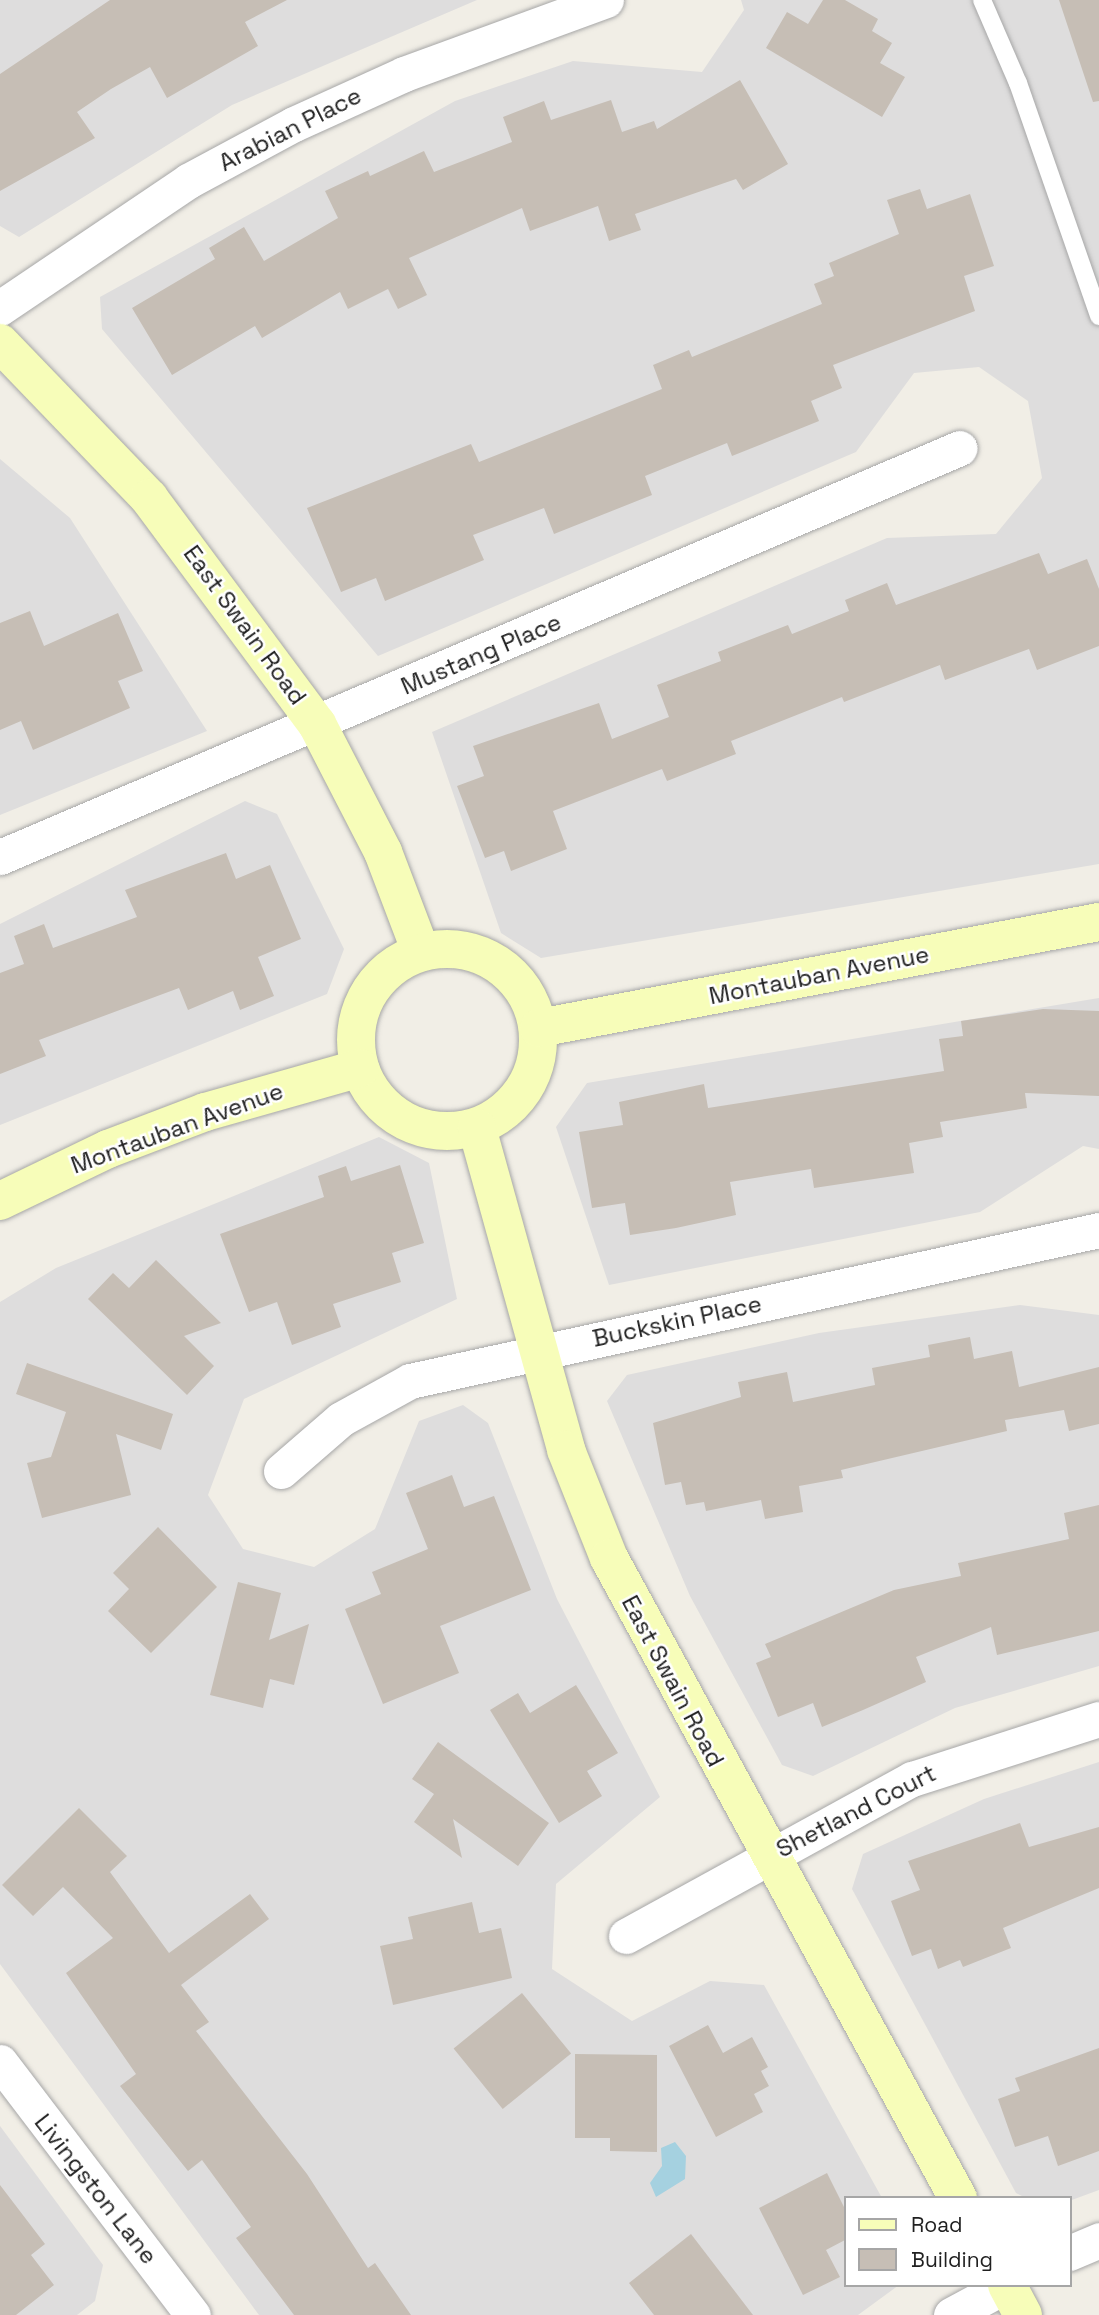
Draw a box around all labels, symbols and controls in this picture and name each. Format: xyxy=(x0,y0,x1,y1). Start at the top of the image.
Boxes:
street label: Arabian Place xyxy=(214,81,366,177)
street label: East Swain Road xyxy=(178,540,312,710)
street label: Mustang Place xyxy=(397,607,565,701)
street label: Montauban Avenue xyxy=(706,939,932,1011)
street label: Montauban Avenue xyxy=(67,1076,287,1180)
street label: Buckskin Place xyxy=(590,1289,764,1353)
street label: East Swain Road xyxy=(616,1590,730,1772)
street label: Shetland Court xyxy=(771,1758,941,1864)
street label: Livingston Lane xyxy=(28,2108,164,2270)
legend xyxy=(844,2196,1071,2287)
text: Road xyxy=(911,2211,963,2238)
text: Building xyxy=(911,2246,993,2273)

